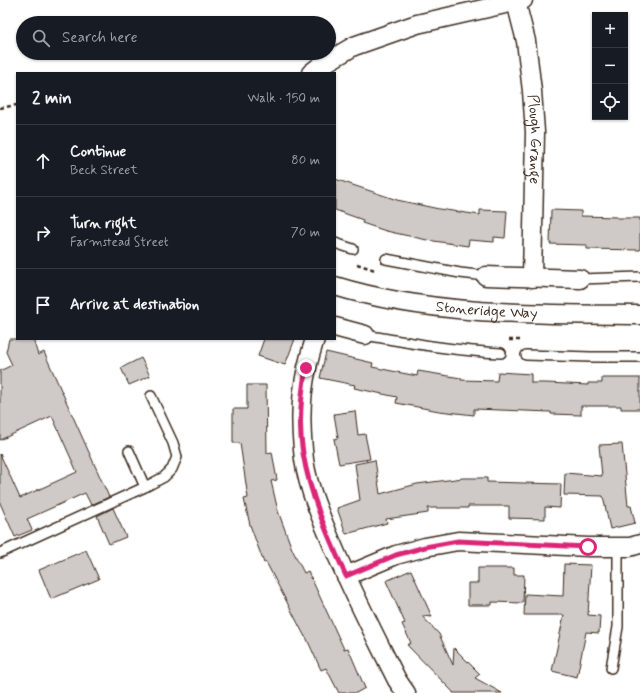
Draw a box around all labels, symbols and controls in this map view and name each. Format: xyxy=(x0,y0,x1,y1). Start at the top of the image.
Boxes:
map controls xyxy=(592,12,628,120)
button: + xyxy=(592,12,628,48)
search box xyxy=(16,16,336,60)
icon: search xyxy=(30,27,52,49)
text: Search here xyxy=(62,28,138,48)
button: − xyxy=(592,48,628,84)
button: locate xyxy=(592,84,628,120)
text: 2 min xyxy=(32,87,72,109)
text: Walk · 150 m xyxy=(247,90,320,107)
street label: Plough Grange xyxy=(522,94,545,185)
text: Continue xyxy=(70,142,126,162)
icon: ahead xyxy=(32,150,54,172)
text: 80 m xyxy=(291,152,320,169)
text: Beck Street xyxy=(70,162,138,179)
text: Turn right xyxy=(70,214,137,234)
icon: right xyxy=(32,222,54,244)
text: 70 m xyxy=(291,224,320,241)
text: Farmstead Street xyxy=(70,234,169,251)
icon: arrive xyxy=(32,294,54,316)
text: Arrive at destination xyxy=(70,295,199,315)
street label: Stoneridge Way xyxy=(435,297,538,324)
route end xyxy=(297,359,315,377)
route start xyxy=(579,538,597,556)

